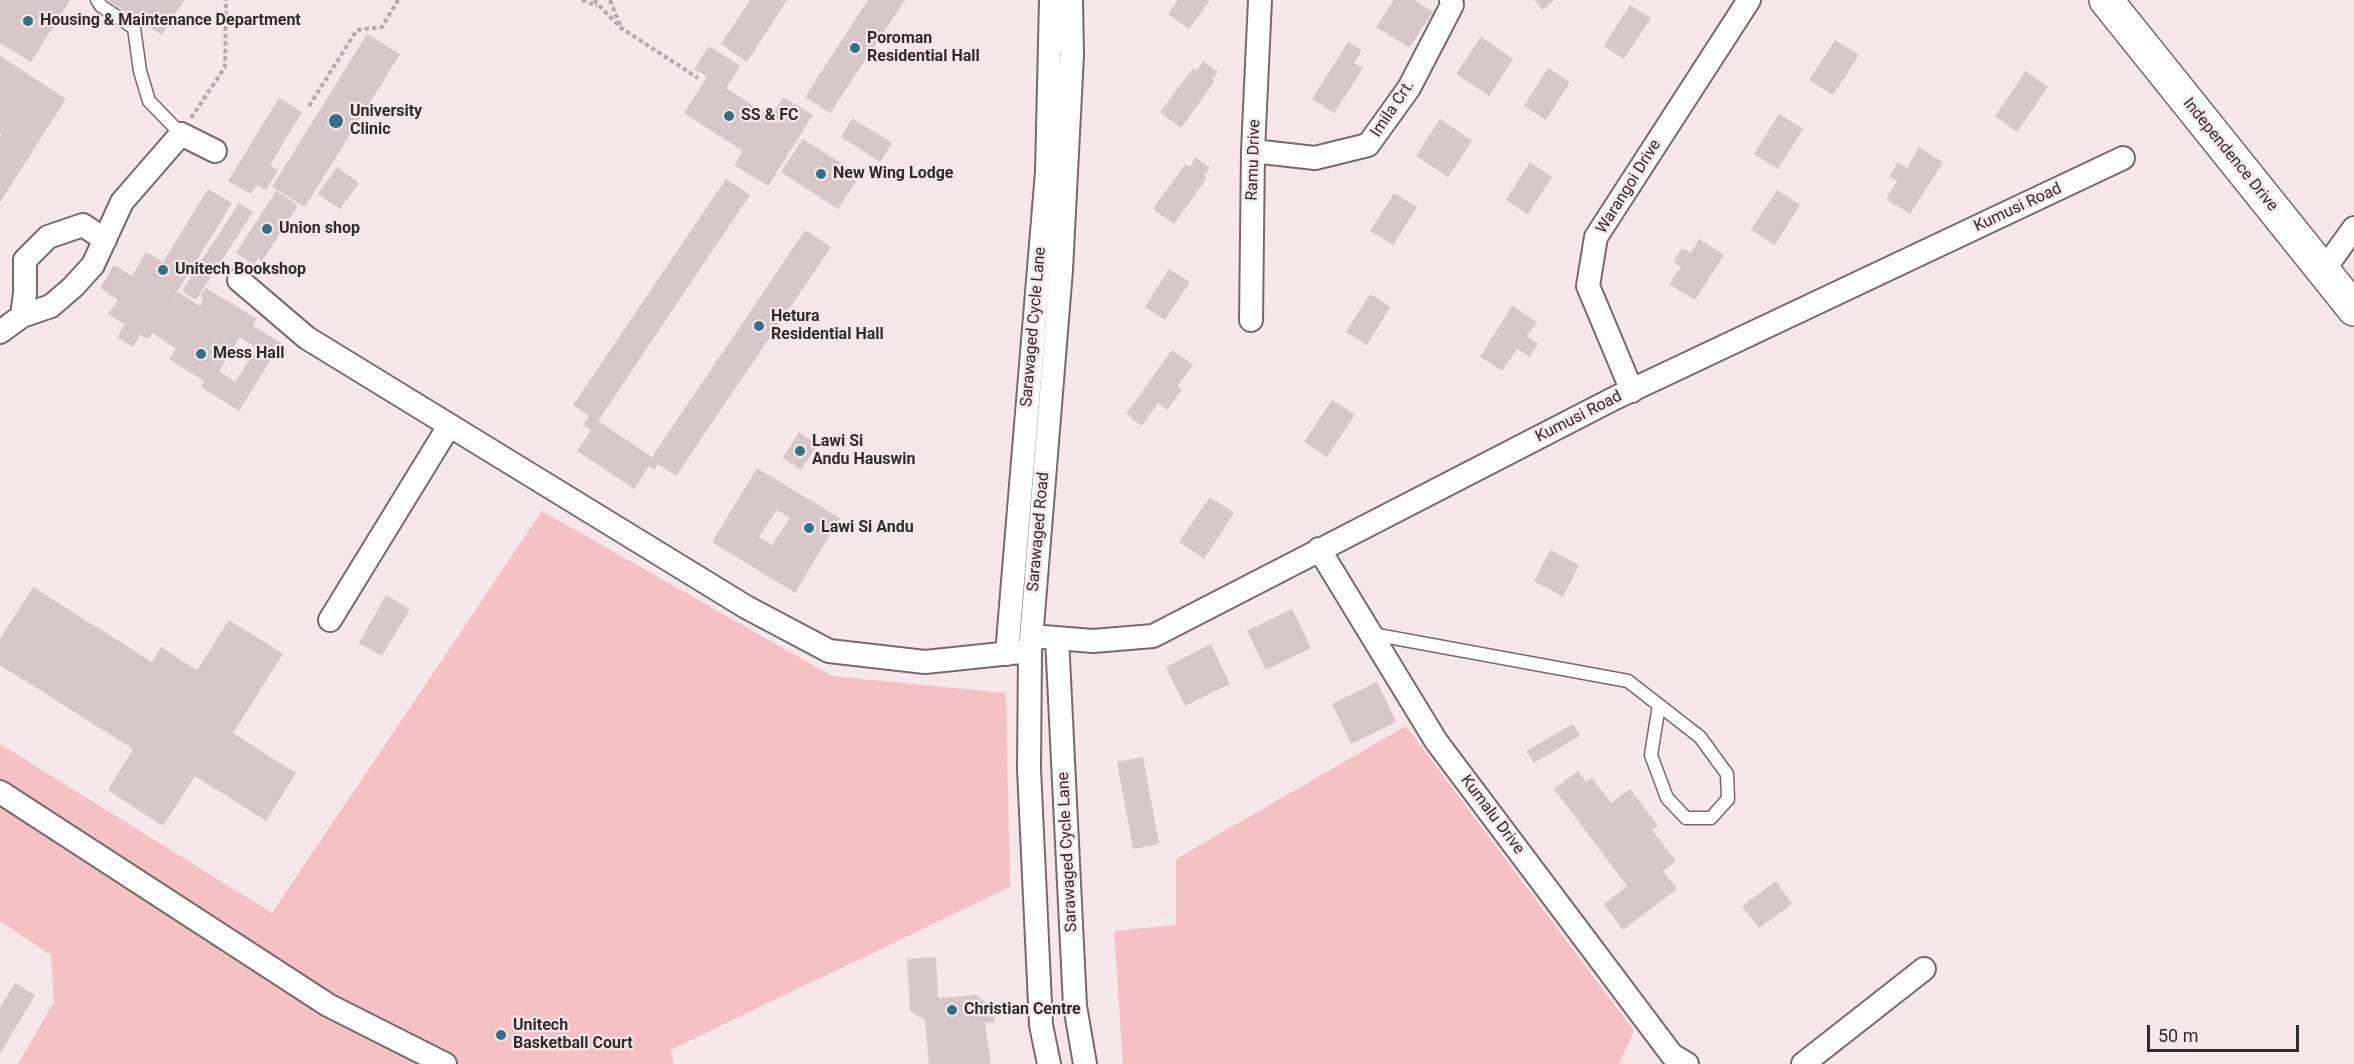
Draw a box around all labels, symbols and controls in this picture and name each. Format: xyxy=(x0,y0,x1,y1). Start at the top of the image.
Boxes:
place label: Housing & Maintenance Department xyxy=(40,11,301,31)
marker: Housing & Maintenance Department xyxy=(21,14,35,28)
place label: Poroman Residential Hall xyxy=(867,29,980,67)
marker: Poroman Residential Hall xyxy=(848,41,862,55)
street label: Imila Crt. xyxy=(1367,77,1419,141)
street label: Independence Drive xyxy=(2178,95,2282,215)
place label: University Clinic xyxy=(350,102,422,140)
place label: SS & FC xyxy=(741,106,798,126)
marker: SS & FC xyxy=(722,109,736,123)
marker: University Clinic xyxy=(327,112,345,130)
street label: Ramu Drive xyxy=(1243,119,1265,201)
street label: Warangoi Drive xyxy=(1592,136,1666,238)
place label: New Wing Lodge xyxy=(833,164,953,184)
marker: New Wing Lodge xyxy=(814,167,828,181)
street label: Kumusi Road xyxy=(1971,179,2065,237)
place label: Union shop xyxy=(279,219,360,239)
marker: Union shop xyxy=(260,222,274,236)
street label: Sarawaged Cycle Lane xyxy=(1017,246,1051,408)
place label: Unitech Bookshop xyxy=(175,260,306,280)
marker: Unitech Bookshop xyxy=(156,263,170,277)
place label: Hetura Residential Hall xyxy=(771,307,884,345)
marker: Hetura Residential Hall xyxy=(752,319,766,333)
place label: Mess Hall xyxy=(213,344,284,364)
marker: Mess Hall xyxy=(194,347,208,361)
street label: Kumusi Road xyxy=(1533,387,1625,447)
place label: Lawi Si Andu Hauswin xyxy=(812,432,915,470)
marker: Lawi Si Andu Hauswin xyxy=(793,444,807,458)
street label: Sarawaged Road xyxy=(1024,471,1054,593)
place label: Lawi Si Andu xyxy=(821,518,914,538)
marker: Lawi Si Andu xyxy=(802,521,816,535)
street label: Sarawaged Cycle Lane xyxy=(1054,771,1082,933)
street label: Kumalu Drive xyxy=(1456,772,1528,858)
place label: Christian Centre xyxy=(964,1000,1081,1020)
marker: Christian Centre xyxy=(945,1003,959,1017)
scale bar xyxy=(2150,1013,2302,1051)
place label: Unitech Basketball Court xyxy=(513,1016,633,1054)
text: 50 m xyxy=(2158,1025,2198,1046)
marker: Unitech Basketball Court xyxy=(494,1028,508,1042)

